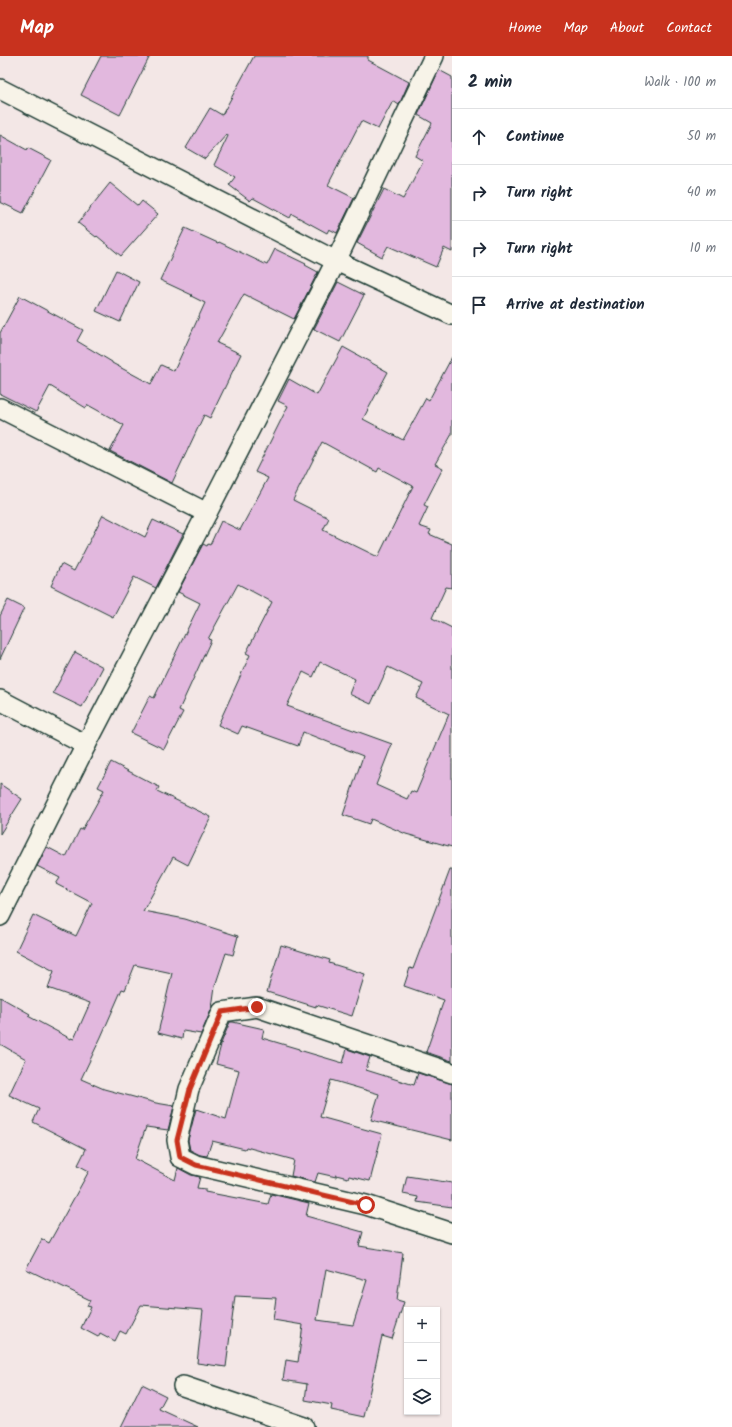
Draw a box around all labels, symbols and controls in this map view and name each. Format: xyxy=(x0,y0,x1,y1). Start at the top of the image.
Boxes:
text: Map xyxy=(20,13,54,43)
text: Home xyxy=(508,17,542,39)
text: Map xyxy=(564,17,588,39)
text: About xyxy=(610,17,644,39)
text: Contact xyxy=(666,17,712,39)
text: 2 min xyxy=(468,69,512,96)
text: Walk · 100 m xyxy=(644,72,716,93)
text: Continue xyxy=(506,125,564,149)
icon: ahead xyxy=(468,126,490,148)
text: 50 m xyxy=(687,126,716,147)
text: Turn right xyxy=(506,181,573,205)
icon: right xyxy=(468,182,490,204)
text: 40 m xyxy=(687,182,716,203)
text: Turn right xyxy=(506,237,573,261)
icon: right xyxy=(468,238,490,260)
text: 10 m xyxy=(690,238,716,259)
text: Arrive at destination xyxy=(506,293,645,317)
icon: arrive xyxy=(468,294,490,316)
route end xyxy=(248,998,266,1016)
route start xyxy=(357,1196,375,1214)
map controls xyxy=(404,1307,440,1415)
button: + xyxy=(404,1307,440,1343)
button: − xyxy=(404,1343,440,1379)
button: layers xyxy=(404,1379,440,1415)

